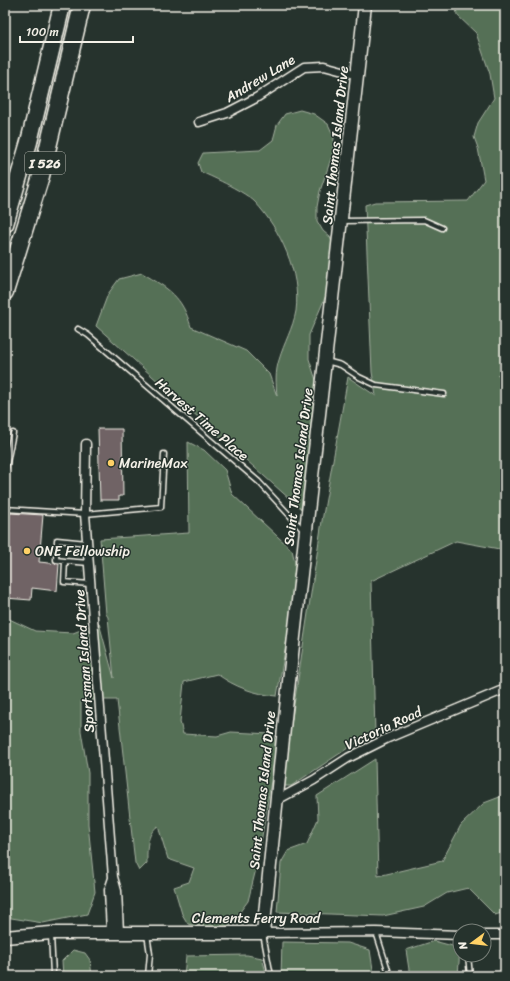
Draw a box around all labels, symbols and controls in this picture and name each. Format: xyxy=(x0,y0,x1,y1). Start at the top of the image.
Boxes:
scale bar xyxy=(20,18,133,44)
text: 100 m xyxy=(26,21,59,43)
street label: Andrew Lane xyxy=(219,47,300,110)
street label: Saint Thomas Island Drive xyxy=(315,65,356,225)
road number: I 526 xyxy=(25,152,65,174)
street label: Harvest Time Place xyxy=(149,371,255,468)
street label: Saint Thomas Island Drive xyxy=(276,387,321,548)
place label: MarineMax xyxy=(119,451,188,476)
marker: MarineMax xyxy=(106,458,116,468)
place label: ONE Fellowship xyxy=(35,539,130,564)
marker: ONE Fellowship xyxy=(22,546,32,556)
street label: Sportsman Island Drive xyxy=(67,589,102,733)
street label: Victoria Road xyxy=(340,699,427,757)
street label: Saint Thomas Island Drive xyxy=(242,710,283,870)
street label: Clements Ferry Road xyxy=(192,906,322,931)
north arrow xyxy=(452,923,492,963)
text: N xyxy=(453,939,473,953)

